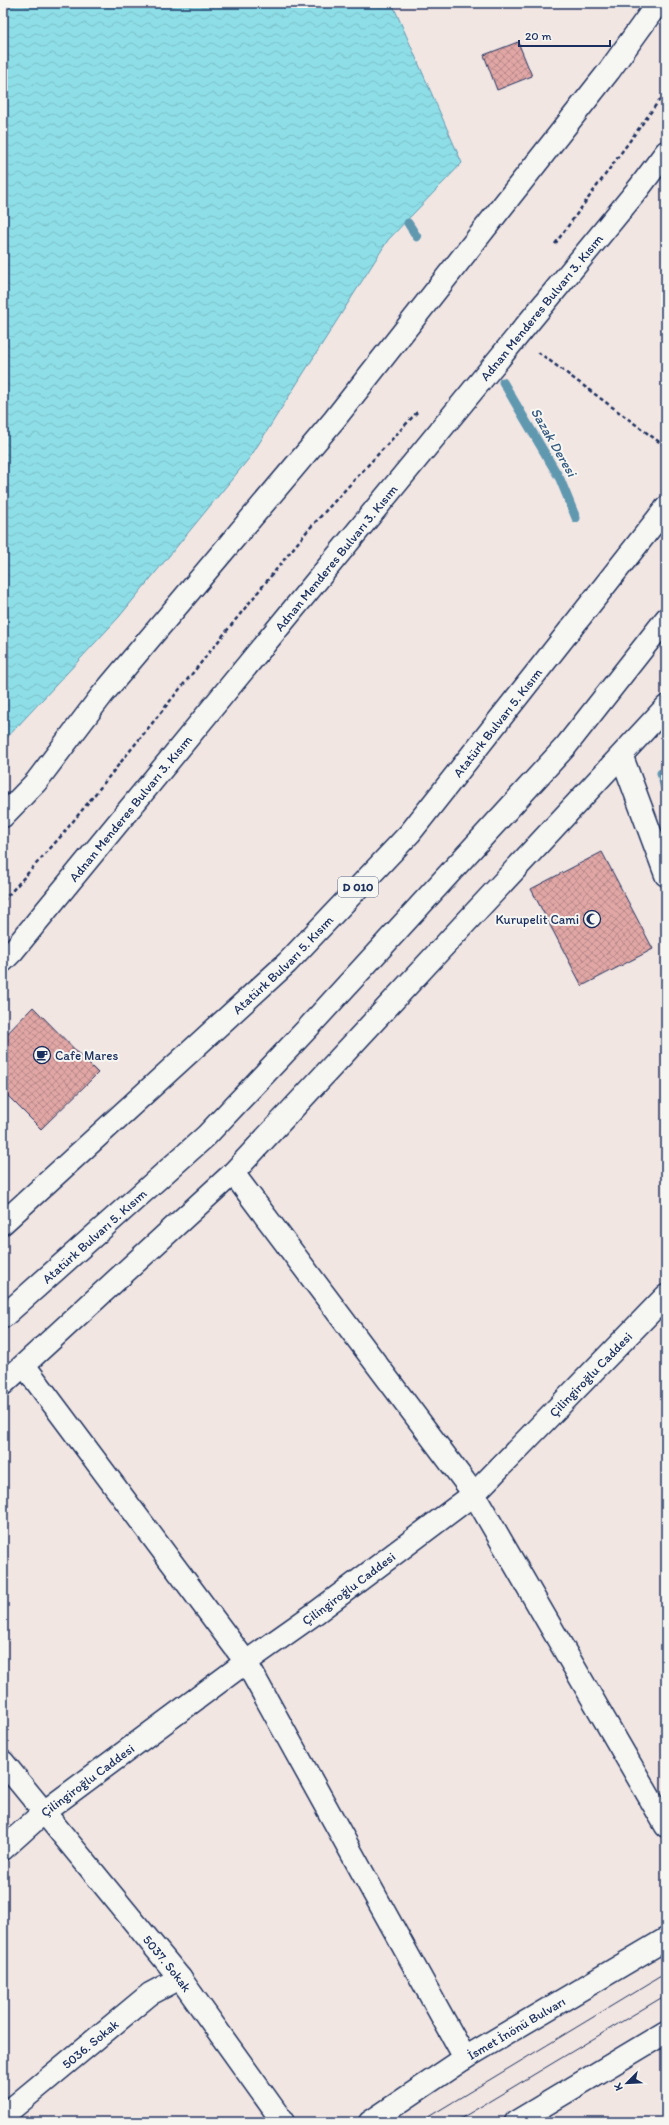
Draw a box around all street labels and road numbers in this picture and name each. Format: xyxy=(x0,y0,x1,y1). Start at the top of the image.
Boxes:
street label: Adnan Menderes Bulvarı 3. Kısım xyxy=(477,231,606,384)
street label: Adnan Menderes Bulvarı 3. Kısım xyxy=(272,482,401,634)
street label: Atatürk Bulvarı 5. Kısım xyxy=(450,665,545,780)
street label: Adnan Menderes Bulvarı 3. Kısım xyxy=(66,732,195,885)
road number: D 010 xyxy=(338,877,378,897)
street label: Atatürk Bulvarı 5. Kısım xyxy=(230,912,336,1017)
street label: Atatürk Bulvarı 5. Kısım xyxy=(39,1186,150,1287)
street label: Çilingiroğlu Caddesi xyxy=(546,1329,635,1420)
street label: Çilingiroğlu Caddesi xyxy=(299,1549,398,1628)
street label: Çilingiroğlu Caddesi xyxy=(38,1741,137,1820)
street label: 5037. Sokak xyxy=(140,1932,195,1995)
street label: İsmet İnönü Bulvarı xyxy=(465,1993,568,2063)
street label: 5036. Sokak xyxy=(59,2016,122,2072)

